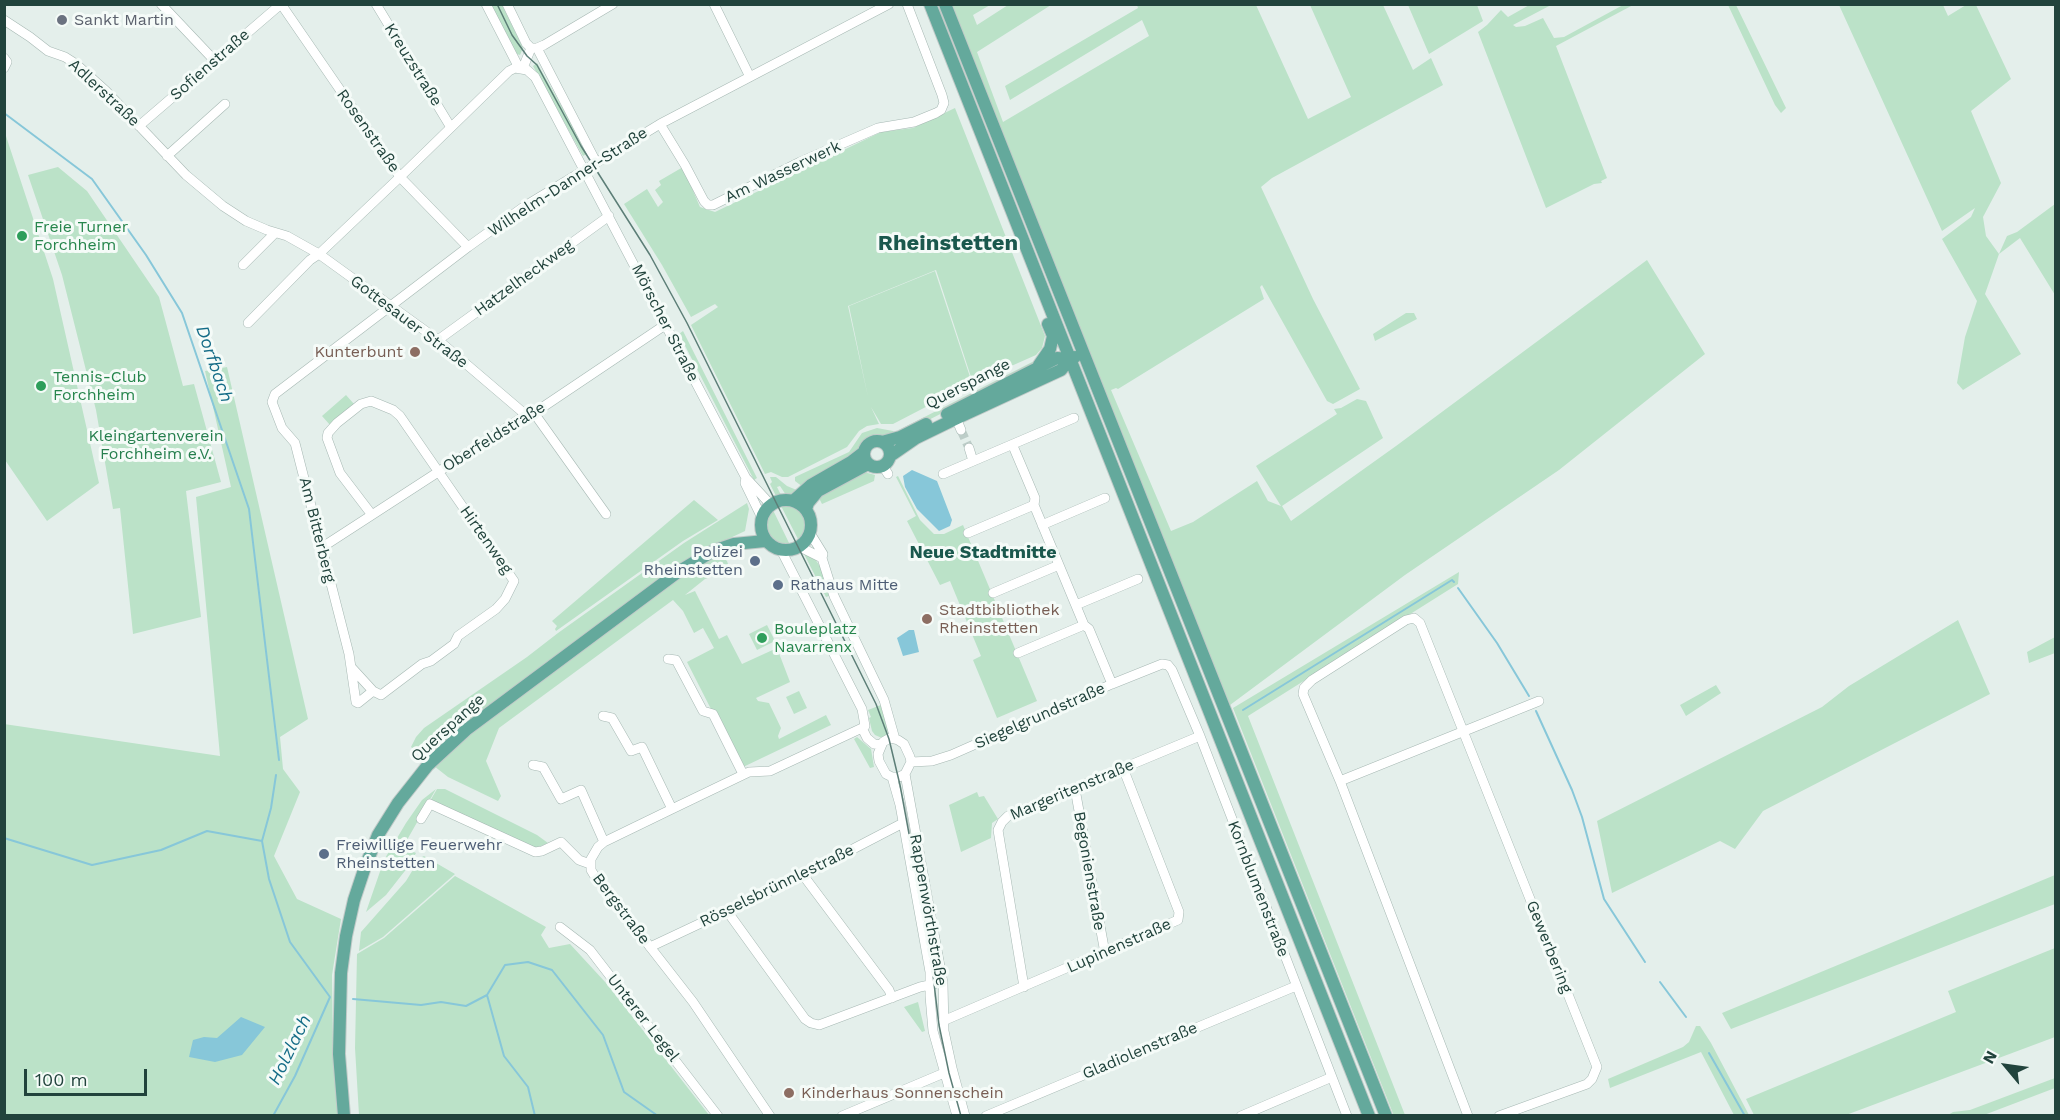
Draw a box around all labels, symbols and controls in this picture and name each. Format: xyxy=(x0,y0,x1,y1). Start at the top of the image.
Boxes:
place label: Sankt Martin xyxy=(74,10,174,30)
marker: Sankt Martin xyxy=(55,13,69,27)
street label: Kreuzstraße xyxy=(380,20,446,110)
street label: Sofienstraße xyxy=(166,25,254,105)
street label: Adlerstraße xyxy=(64,55,144,131)
street label: Rosenstraße xyxy=(332,86,404,176)
street label: Wilhelm-Danner-Straße xyxy=(485,123,651,241)
street label: Am Wasserwerk xyxy=(722,137,844,207)
place label: Freie Turner Forchheim xyxy=(34,217,128,255)
marker: Freie Turner Forchheim xyxy=(15,229,29,243)
district label: Rheinstetten xyxy=(878,231,1018,257)
street label: Hatzelheckweg xyxy=(471,236,577,320)
street label: Mörscher Straße xyxy=(627,261,703,385)
street label: Gottesauer Straße xyxy=(346,271,472,373)
water label: Dorfbach xyxy=(191,323,237,405)
place label: Kunterbunt xyxy=(314,342,403,362)
marker: Kunterbunt xyxy=(408,345,422,359)
street label: Querspange xyxy=(922,354,1014,414)
place label: Tennis-Club Forchheim xyxy=(53,367,147,405)
marker: Tennis-Club Forchheim xyxy=(34,379,48,393)
street label: Oberfeldstraße xyxy=(439,398,549,476)
park label: Kleingartenverein Forchheim e.V. xyxy=(88,426,224,464)
street label: Am Bitterberg xyxy=(295,475,339,585)
street label: Hirtenweg xyxy=(456,502,516,578)
place label: Polizei Rheinstetten xyxy=(643,542,743,580)
district label: Neue Stadtmitte xyxy=(909,542,1057,564)
marker: Polizei Rheinstetten xyxy=(748,554,762,568)
place label: Rathaus Mitte xyxy=(790,575,898,595)
marker: Rathaus Mitte xyxy=(771,578,785,592)
place label: Stadtbibliothek Rheinstetten xyxy=(939,600,1060,638)
marker: Stadtbibliothek Rheinstetten xyxy=(920,612,934,626)
place label: Bouleplatz Navarrenx xyxy=(774,619,857,657)
marker: Bouleplatz Navarrenx xyxy=(755,631,769,645)
street label: Siegelgrundstraße xyxy=(972,679,1108,753)
street label: Querspange xyxy=(407,690,489,766)
street label: Margeritenstraße xyxy=(1007,755,1137,825)
street label: Begonienstraße xyxy=(1069,810,1109,932)
street label: Kornblumenstraße xyxy=(1223,818,1293,960)
street label: Rappenwörthstraße xyxy=(905,833,951,987)
place label: Freiwillige Feuerwehr Rheinstetten xyxy=(336,835,502,873)
street label: Rösselsbrünnlestraße xyxy=(697,840,857,932)
marker: Freiwillige Feuerwehr Rheinstetten xyxy=(317,847,331,861)
street label: Bergstraße xyxy=(588,870,654,948)
street label: Gewerbering xyxy=(1522,898,1576,996)
street label: Lupinenstraße xyxy=(1064,914,1174,978)
street label: Unterer Legel xyxy=(603,970,683,1066)
water label: Holzlach xyxy=(264,1012,316,1088)
street label: Gladiolenstraße xyxy=(1080,1018,1200,1084)
north arrow xyxy=(1976,1036,2036,1096)
text: N xyxy=(1979,1047,2001,1067)
scale bar xyxy=(27,1057,150,1095)
text: 100 m xyxy=(35,1069,88,1090)
place label: Kinderhaus Sonnenschein xyxy=(801,1083,1004,1103)
marker: Kinderhaus Sonnenschein xyxy=(782,1086,796,1100)

